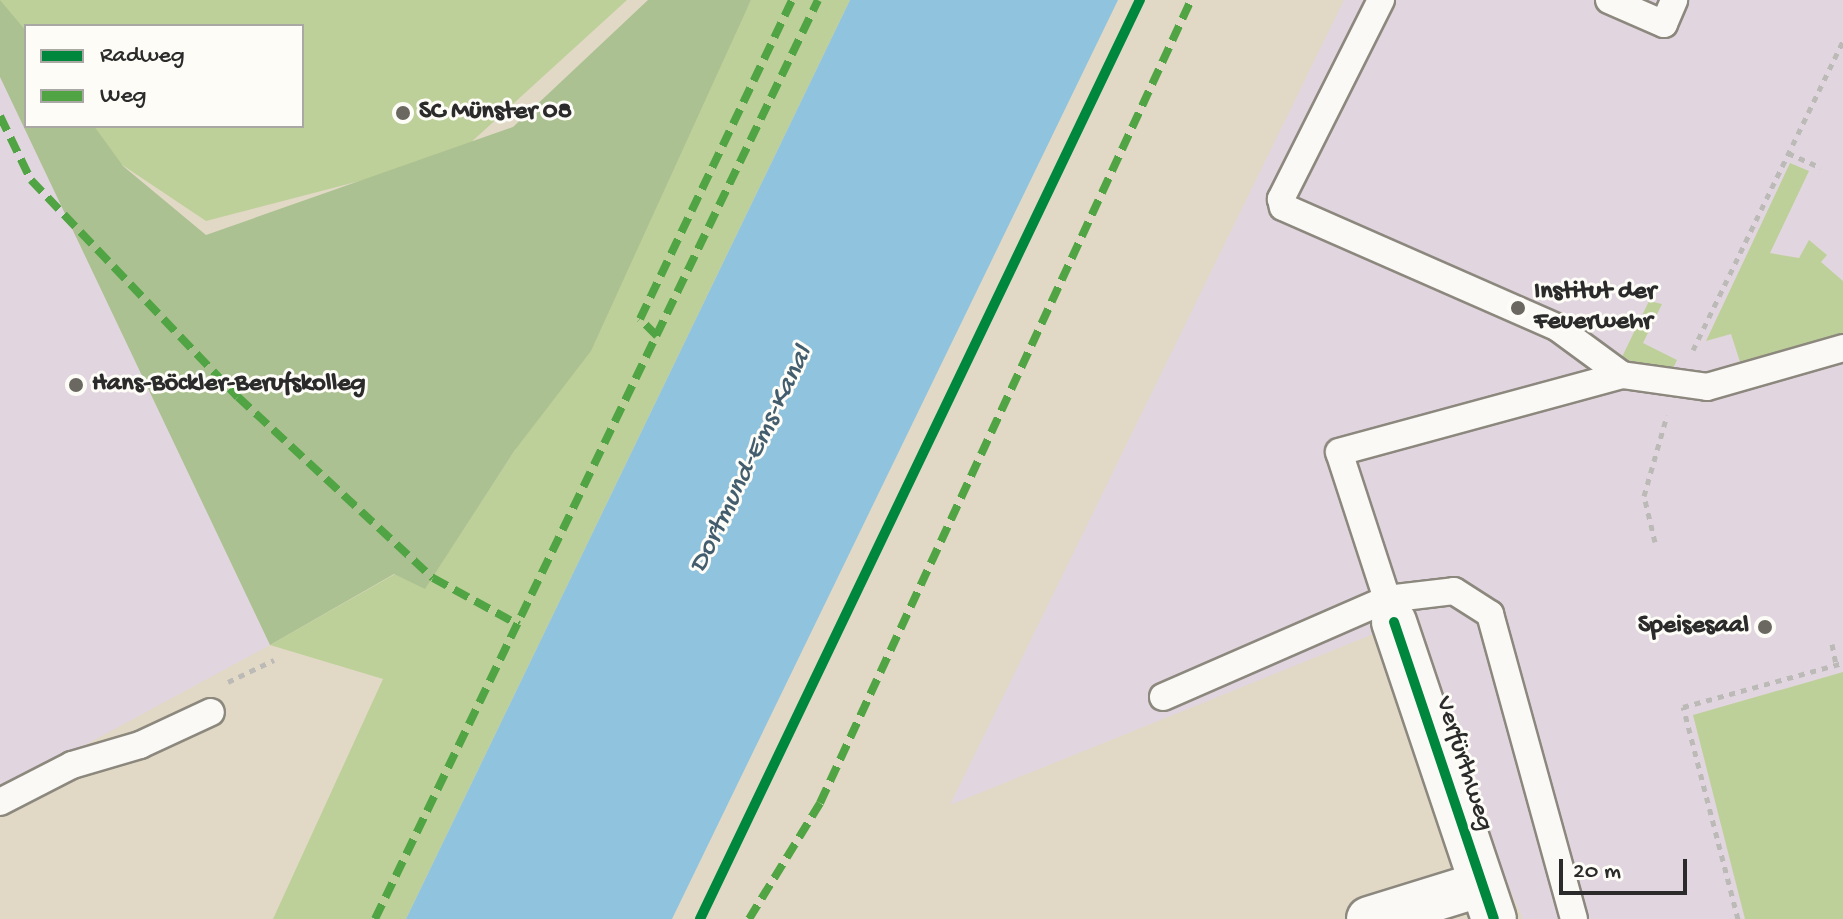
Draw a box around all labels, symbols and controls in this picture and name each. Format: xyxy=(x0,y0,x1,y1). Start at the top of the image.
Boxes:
legend xyxy=(24,24,304,128)
text: Radweg xyxy=(100,42,185,71)
text: Weg xyxy=(100,82,146,111)
place label: SC Münster 08 xyxy=(419,97,572,129)
marker: SC Münster 08 xyxy=(394,104,412,122)
place label: Institut der Feuerwehr xyxy=(1534,277,1656,338)
marker: Institut der Feuerwehr xyxy=(1509,299,1527,317)
water label: Dortmund-Ems-Kanal xyxy=(683,341,821,579)
place label: Hans-Böckler-Berufskolleg xyxy=(92,369,365,401)
marker: Hans-Böckler-Berufskolleg xyxy=(67,376,85,394)
place label: Speisesaal xyxy=(1638,611,1749,643)
marker: Speisesaal xyxy=(1756,618,1774,636)
street label: Verfürthweg xyxy=(1427,693,1499,835)
scale bar xyxy=(1563,843,1691,893)
text: 20 m xyxy=(1573,858,1621,887)

